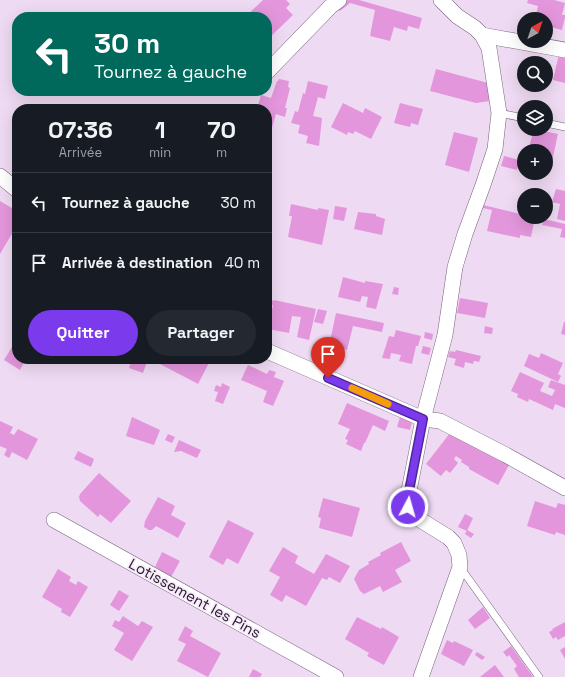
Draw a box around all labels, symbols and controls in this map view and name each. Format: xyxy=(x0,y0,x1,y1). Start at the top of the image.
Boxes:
north arrow xyxy=(517,12,553,48)
map controls xyxy=(517,12,553,224)
text: 30 m xyxy=(94,25,160,61)
icon: left xyxy=(28,28,80,80)
button: search xyxy=(517,56,553,92)
text: Tournez à gauche xyxy=(94,60,247,83)
button: layers xyxy=(517,100,553,136)
text: 07:36 xyxy=(48,114,113,145)
text: 1 xyxy=(155,114,166,145)
text: 70 xyxy=(207,114,236,145)
text: Arrivée xyxy=(59,144,102,161)
text: min xyxy=(149,144,171,161)
text: m xyxy=(216,144,227,161)
button: + xyxy=(517,144,553,180)
button: − xyxy=(517,188,553,224)
icon: left xyxy=(28,192,50,214)
text: Tournez à gauche xyxy=(62,193,190,212)
text: 30 m xyxy=(221,193,256,212)
icon: arrive xyxy=(28,252,50,274)
text: Arrivée à destination xyxy=(62,253,212,272)
text: 40 m xyxy=(224,253,260,272)
button: Quitter xyxy=(28,310,138,356)
button: Partager xyxy=(146,310,256,356)
pin xyxy=(311,337,345,378)
icon: arrive xyxy=(317,343,339,365)
position arrow xyxy=(387,486,429,528)
street label: Lotissement les Pins xyxy=(126,554,264,642)

